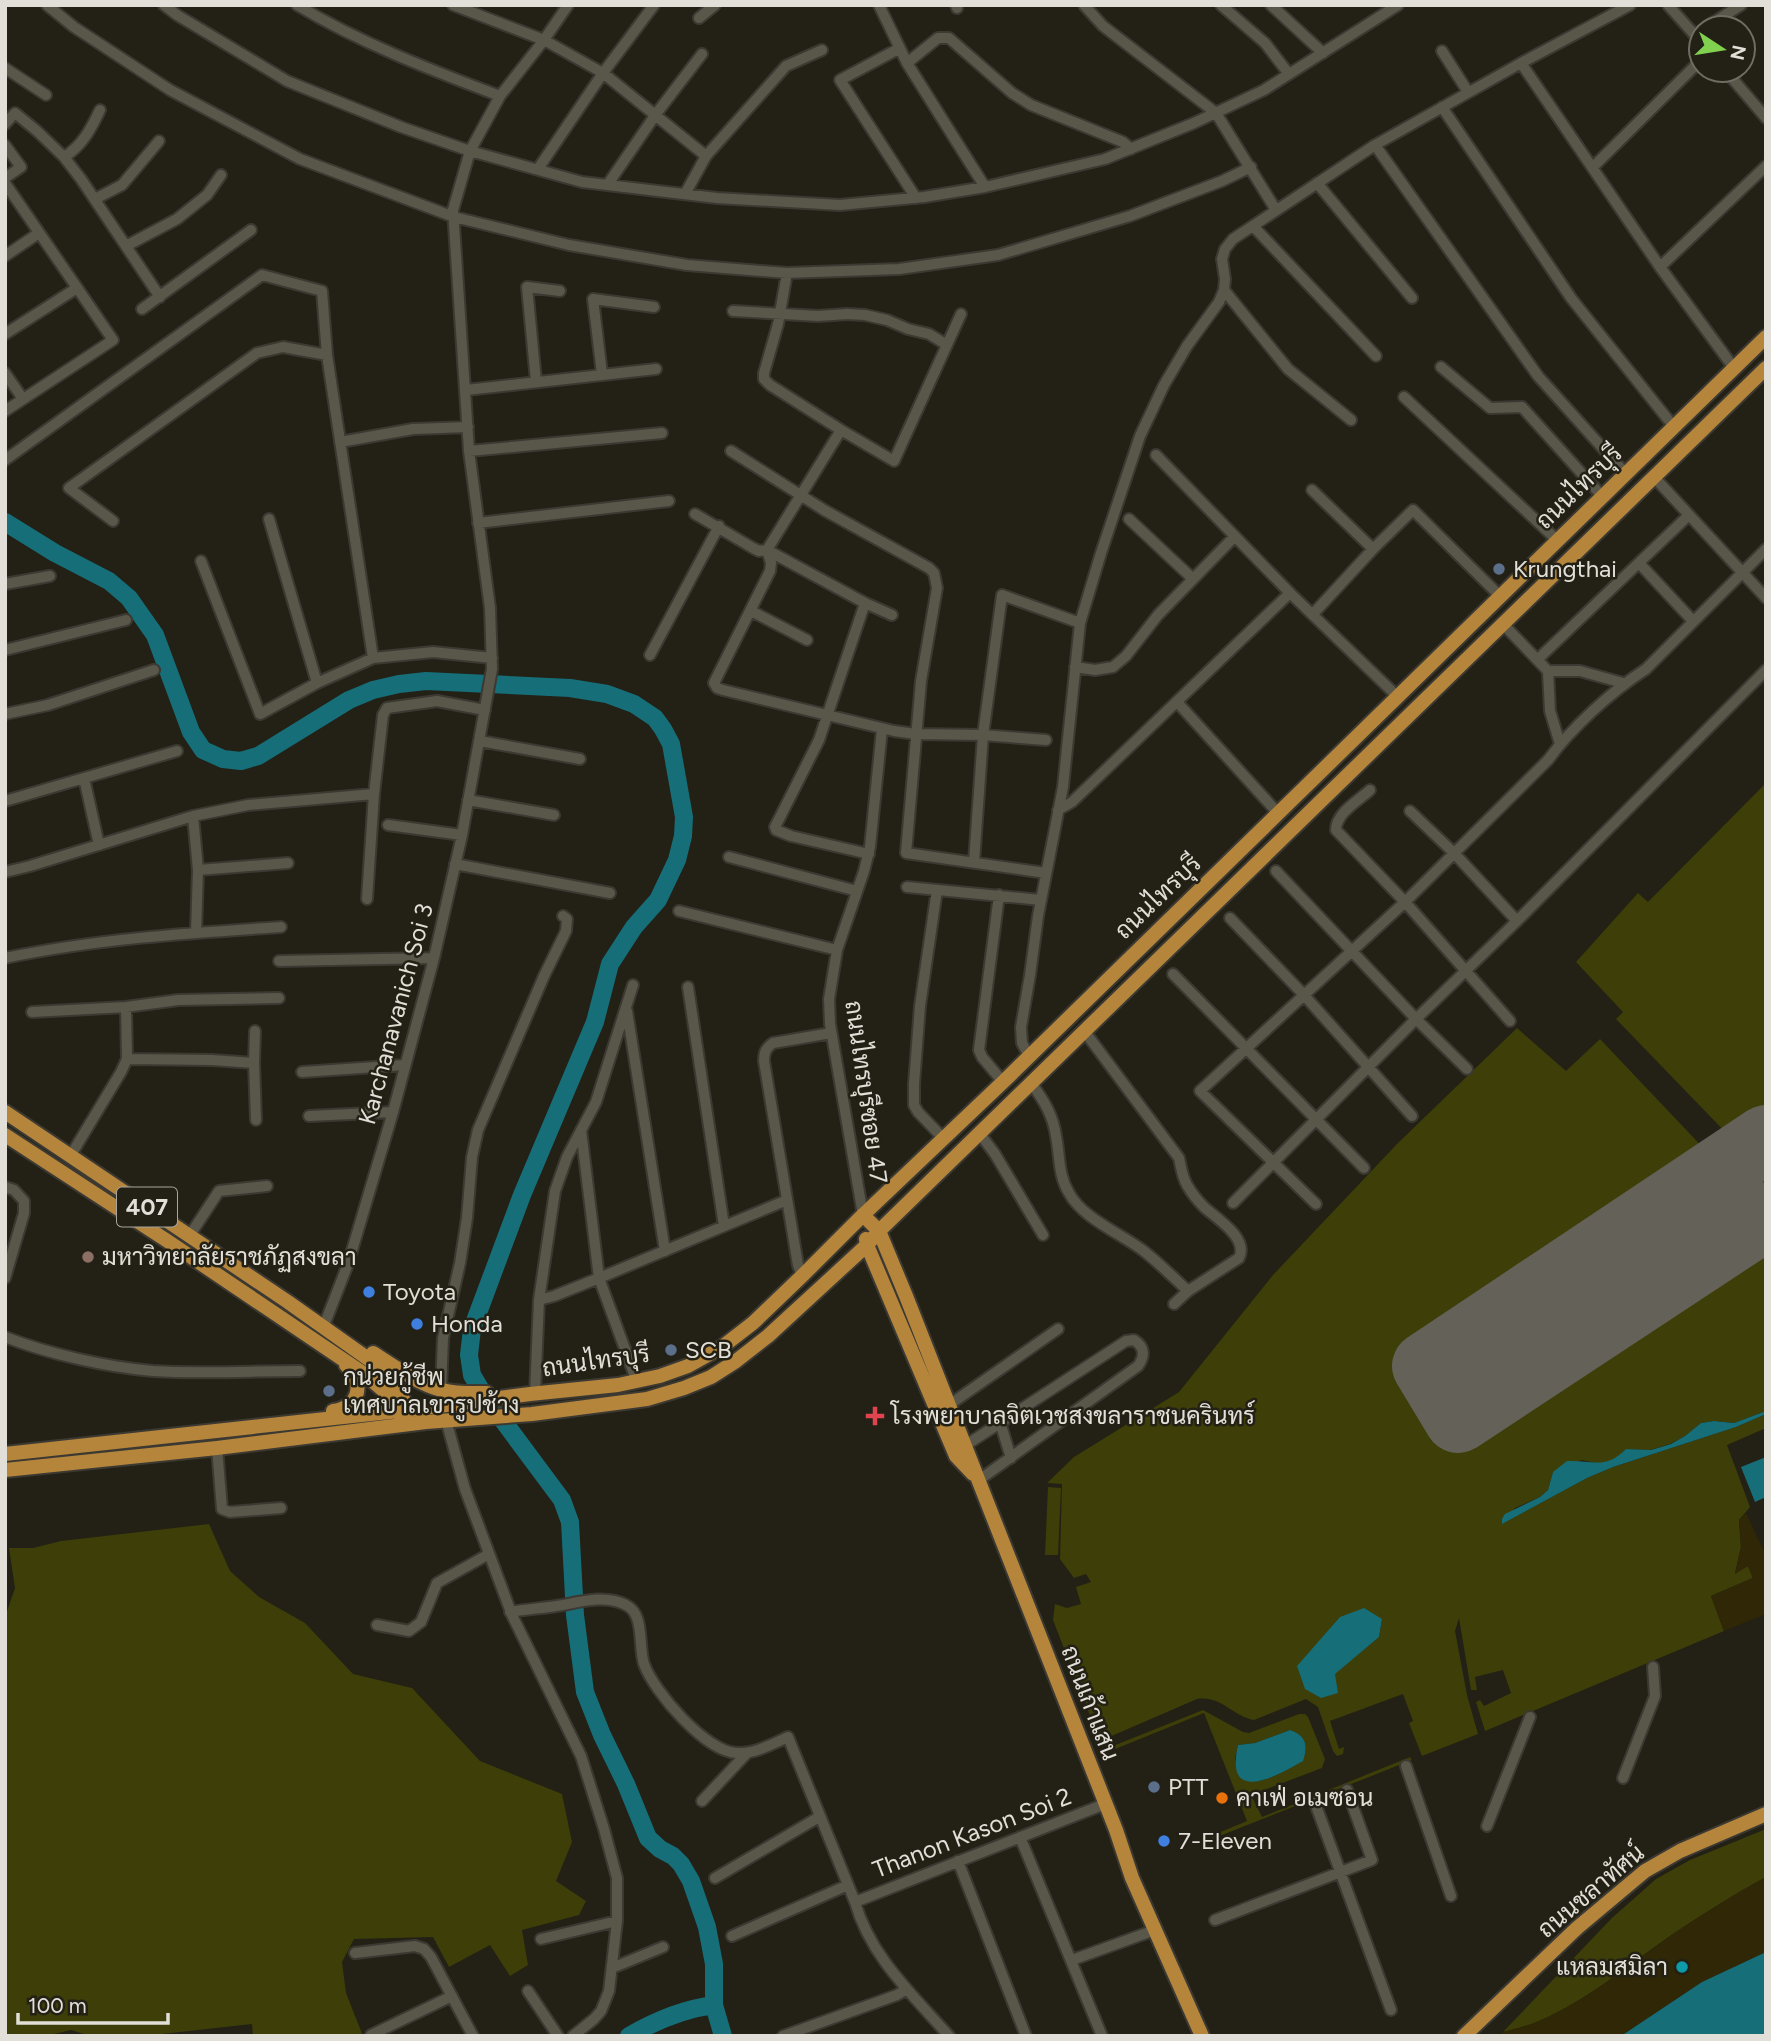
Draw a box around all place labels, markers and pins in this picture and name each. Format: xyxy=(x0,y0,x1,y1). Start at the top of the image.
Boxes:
place label: Krungthai xyxy=(1513,554,1617,583)
marker: Krungthai xyxy=(1491,561,1507,577)
place label: มหาวิทยาลัยราชภัฏสงขลา xyxy=(102,1242,357,1273)
marker: มหาวิทยาลัยราชภัฏสงขลา xyxy=(80,1249,96,1265)
place label: Toyota xyxy=(383,1277,456,1306)
marker: Toyota xyxy=(361,1284,377,1300)
place label: Honda xyxy=(431,1309,503,1338)
marker: Honda xyxy=(409,1316,425,1332)
place label: SCB xyxy=(685,1335,732,1364)
marker: SCB xyxy=(663,1342,679,1358)
place label: กน่วยกู้ชีพ เทศบาลเขารูปช้าง xyxy=(343,1362,519,1422)
marker: กน่วยกู้ชีพ เทศบาลเขารูปช้าง xyxy=(321,1383,337,1399)
place label: โรงพยาบาลจิตเวชสงขลาราชนครินทร์ xyxy=(889,1400,1255,1430)
marker: โรงพยาบาลจิตเวชสงขลาราชนครินทร์ xyxy=(865,1406,885,1426)
place label: PTT xyxy=(1168,1772,1208,1801)
marker: PTT xyxy=(1146,1779,1162,1795)
place label: คาเฟ่ อเมซอน xyxy=(1236,1783,1373,1812)
marker: คาเฟ่ อเมซอน xyxy=(1214,1790,1230,1806)
place label: 7-Eleven xyxy=(1178,1826,1272,1855)
marker: 7-Eleven xyxy=(1156,1833,1172,1849)
place label: แหลมสมิลา xyxy=(1556,1952,1668,1981)
marker: แหลมสมิลา xyxy=(1674,1959,1690,1975)

